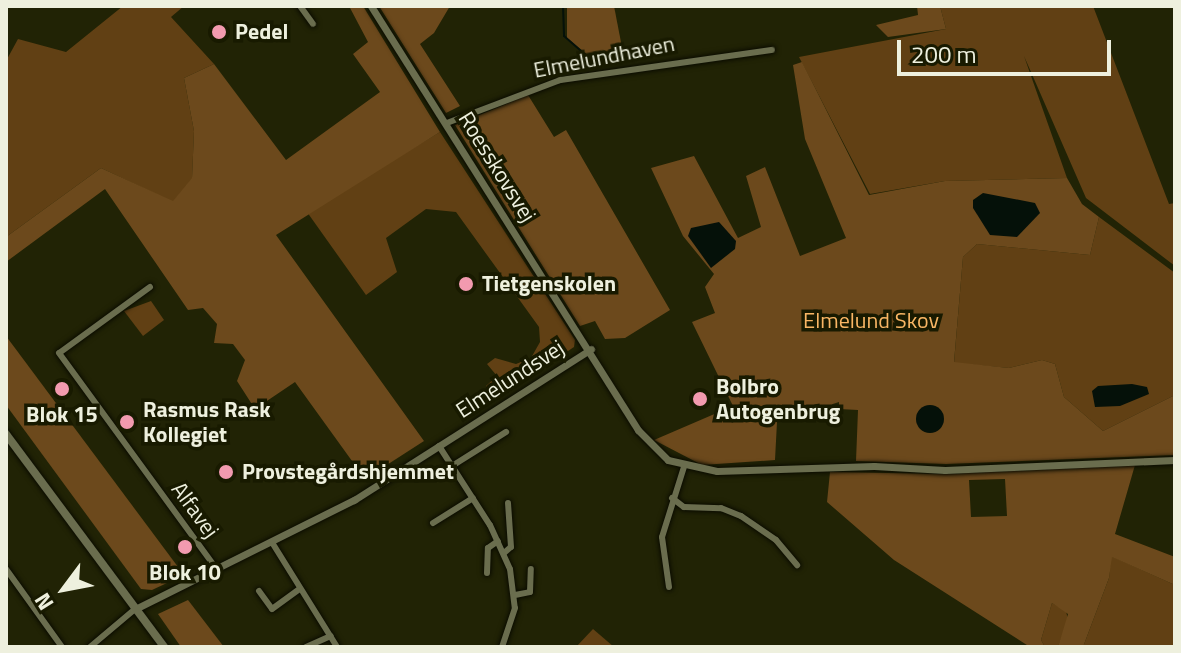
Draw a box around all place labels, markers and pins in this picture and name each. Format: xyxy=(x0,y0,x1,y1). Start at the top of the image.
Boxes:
place label: Pedel xyxy=(235,19,288,45)
marker: Pedel xyxy=(210,23,228,41)
place label: Tietgenskolen xyxy=(482,271,616,297)
marker: Tietgenskolen xyxy=(457,275,475,293)
place label: Bolbro Autogenbrug xyxy=(716,373,840,424)
marker: Blok 15 xyxy=(53,380,71,398)
marker: Bolbro Autogenbrug xyxy=(691,390,709,408)
place label: Rasmus Rask Kollegiet xyxy=(143,396,270,448)
place label: Blok 15 xyxy=(26,402,98,428)
marker: Rasmus Rask Kollegiet xyxy=(118,413,136,431)
place label: Provstegårdshjemmet xyxy=(242,459,454,485)
marker: Provstegårdshjemmet xyxy=(217,463,235,481)
marker: Blok 10 xyxy=(176,538,194,556)
place label: Blok 10 xyxy=(149,560,221,586)

